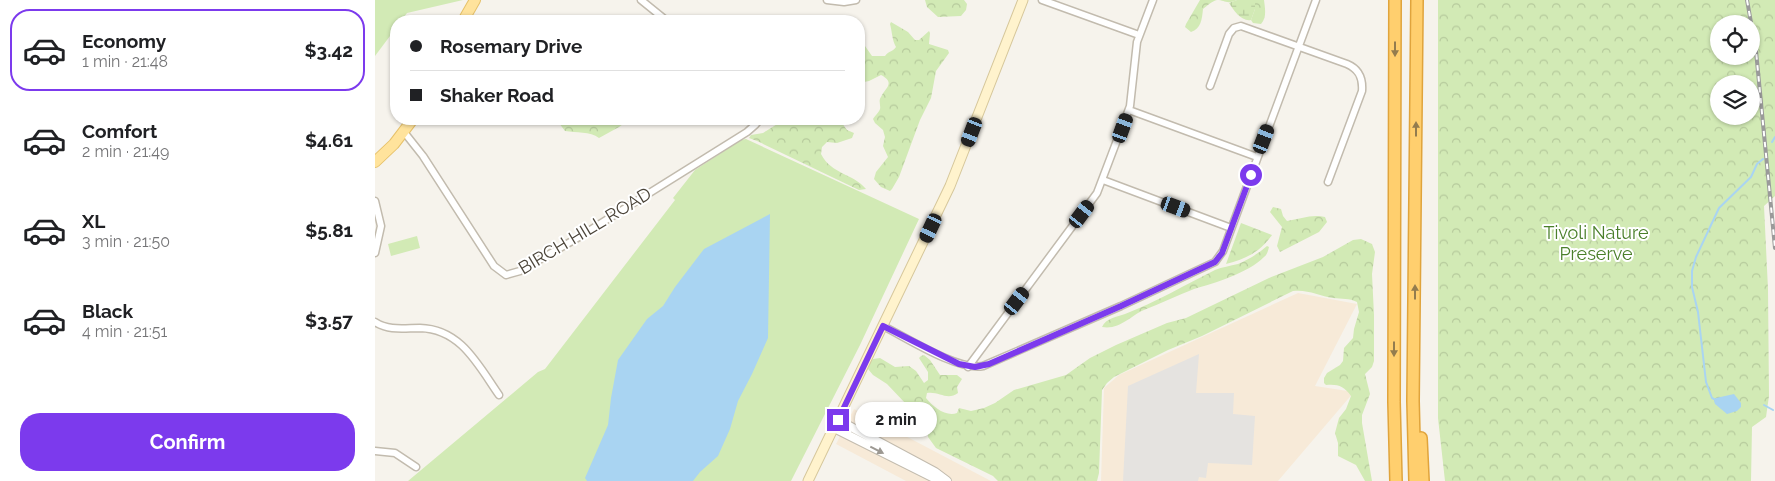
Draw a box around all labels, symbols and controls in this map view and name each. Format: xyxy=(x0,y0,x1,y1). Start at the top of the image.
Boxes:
map controls xyxy=(1710,15,1760,125)
button: locate xyxy=(1710,15,1760,65)
icon: car xyxy=(22,28,67,73)
text: Economy xyxy=(82,30,166,52)
text: Rosemary Drive xyxy=(440,35,582,57)
text: $3.42 xyxy=(305,39,353,61)
one-way arrow xyxy=(1391,41,1399,57)
text: 1 min · 21:48 xyxy=(82,52,168,71)
button: layers xyxy=(1710,75,1760,125)
text: Shaker Road xyxy=(440,84,554,106)
car xyxy=(1110,111,1135,145)
car xyxy=(959,115,984,149)
icon: car xyxy=(22,118,67,163)
text: Comfort xyxy=(82,120,157,142)
one-way arrow xyxy=(1412,121,1420,137)
car xyxy=(1251,122,1276,156)
text: $4.61 xyxy=(305,129,353,151)
text: 2 min · 21:49 xyxy=(82,142,169,161)
route start xyxy=(1240,164,1262,186)
street label: BIRCH HILL ROAD xyxy=(515,183,655,278)
car xyxy=(1159,195,1192,219)
car xyxy=(1066,198,1097,230)
icon: car xyxy=(22,208,67,253)
text: XL xyxy=(82,210,105,232)
car xyxy=(917,211,944,245)
text: $5.81 xyxy=(305,219,353,241)
park label: Tivoli Nature Preserve xyxy=(1543,222,1649,264)
text: 3 min · 21:50 xyxy=(82,232,170,251)
one-way arrow xyxy=(1411,283,1419,299)
car xyxy=(1001,285,1032,317)
icon: car xyxy=(22,298,67,343)
text: Black xyxy=(82,300,133,322)
text: $3.57 xyxy=(305,309,353,331)
text: 4 min · 21:51 xyxy=(82,322,167,341)
one-way arrow xyxy=(1390,341,1398,357)
callout: 2 min xyxy=(855,402,938,438)
route end xyxy=(827,409,849,431)
text: 2 min xyxy=(875,410,917,429)
button: Confirm xyxy=(20,413,355,471)
one-way arrow xyxy=(870,446,885,454)

